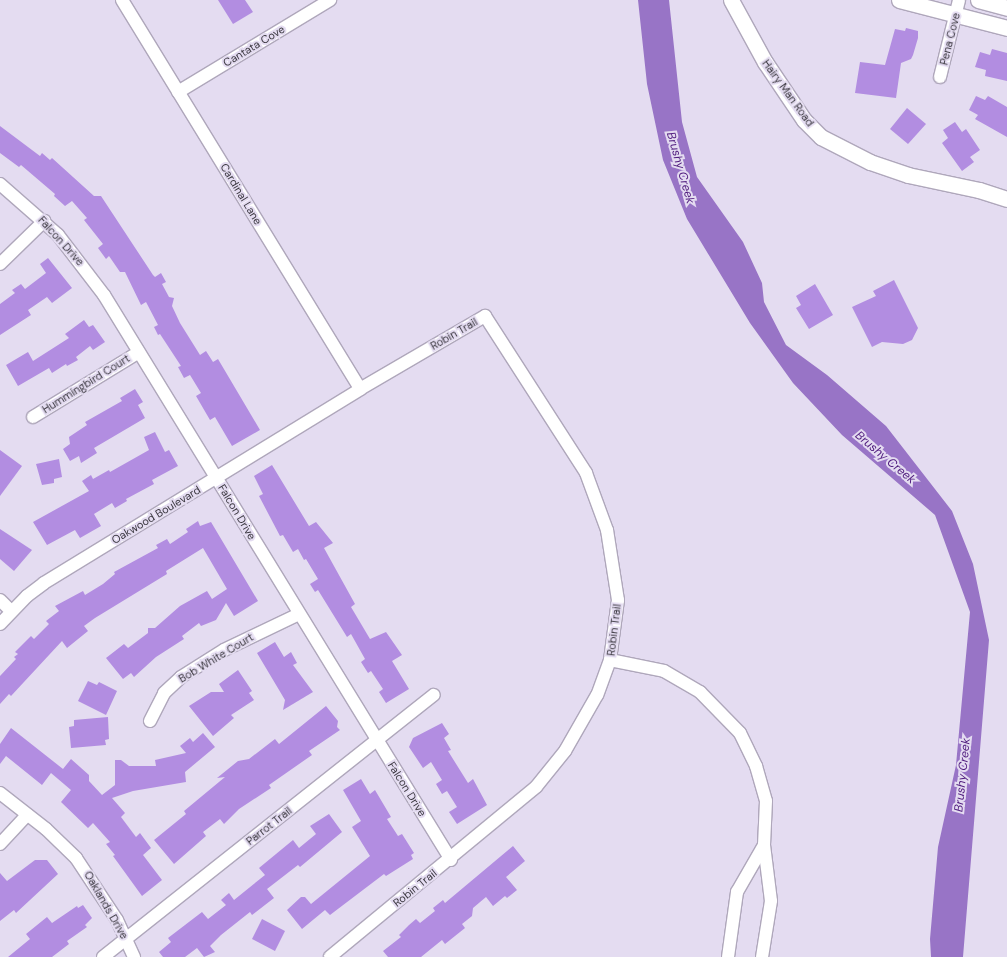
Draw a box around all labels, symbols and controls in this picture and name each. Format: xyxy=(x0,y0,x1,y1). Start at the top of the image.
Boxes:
street label: Pena Cove xyxy=(937,11,963,67)
street label: Cantata Cove xyxy=(221,22,287,70)
street label: Hairy Man Road xyxy=(759,57,817,129)
water label: Brushy Creek xyxy=(663,130,697,206)
street label: Cardinal Lane xyxy=(217,161,265,227)
street label: Falcon Drive xyxy=(35,214,87,268)
street label: Robin Trail xyxy=(428,315,480,353)
street label: Hummingbird Court xyxy=(40,352,132,416)
water label: Brushy Creek xyxy=(852,429,918,487)
street label: Falcon Drive xyxy=(215,482,259,542)
street label: Oakwood Boulevard xyxy=(109,483,203,547)
street label: Robin Trail xyxy=(604,603,624,657)
street label: Bob White Court xyxy=(176,630,256,686)
water label: Brushy Creek xyxy=(952,737,974,813)
street label: Falcon Drive xyxy=(385,759,429,819)
street label: Parrot Trail xyxy=(244,804,294,848)
street label: Robin Trail xyxy=(391,866,439,910)
street label: Oaklands Drive xyxy=(81,869,131,941)

